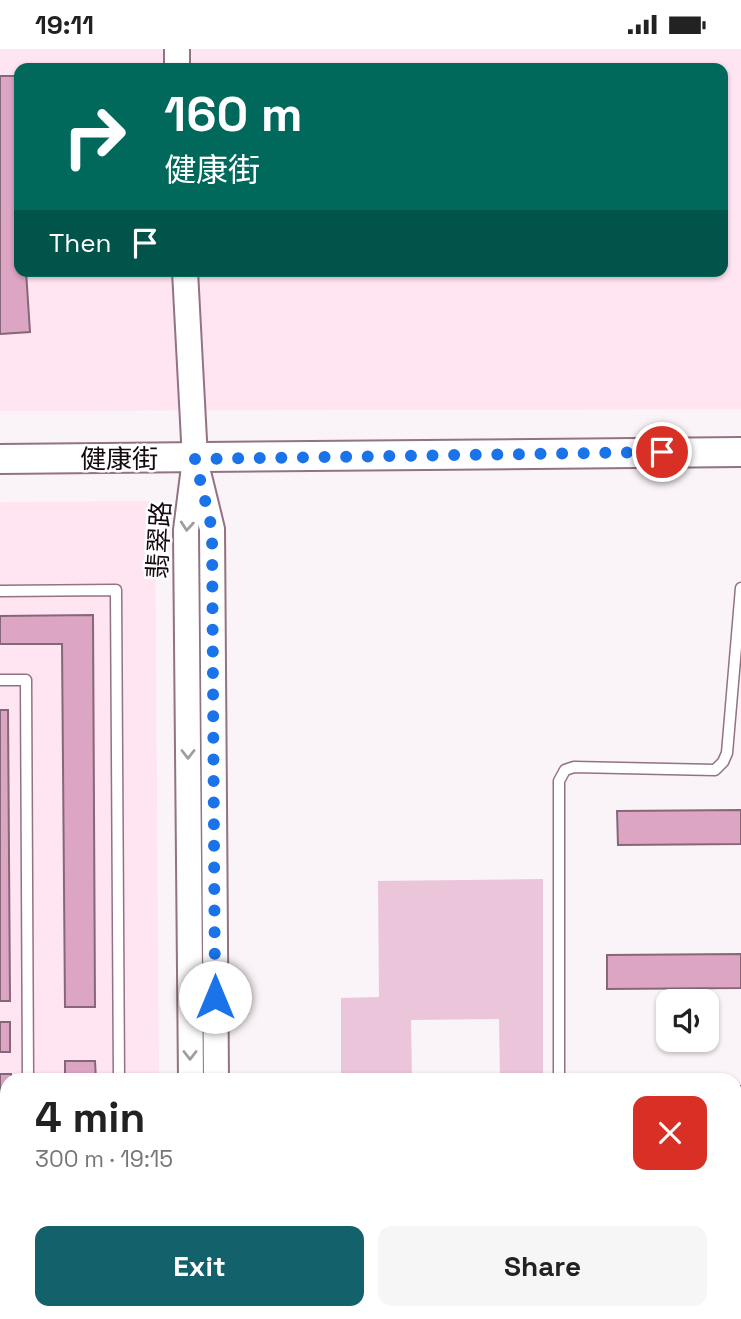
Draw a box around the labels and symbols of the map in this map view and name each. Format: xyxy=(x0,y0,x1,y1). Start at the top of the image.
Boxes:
pin xyxy=(632,422,692,482)
street label: 健康街 xyxy=(80,442,158,476)
street label: 翡翠路 xyxy=(140,500,178,580)
one-way arrow xyxy=(180,521,195,532)
one-way arrow xyxy=(180,749,196,760)
position arrow xyxy=(178,960,252,1034)
one-way arrow xyxy=(183,1050,198,1061)

